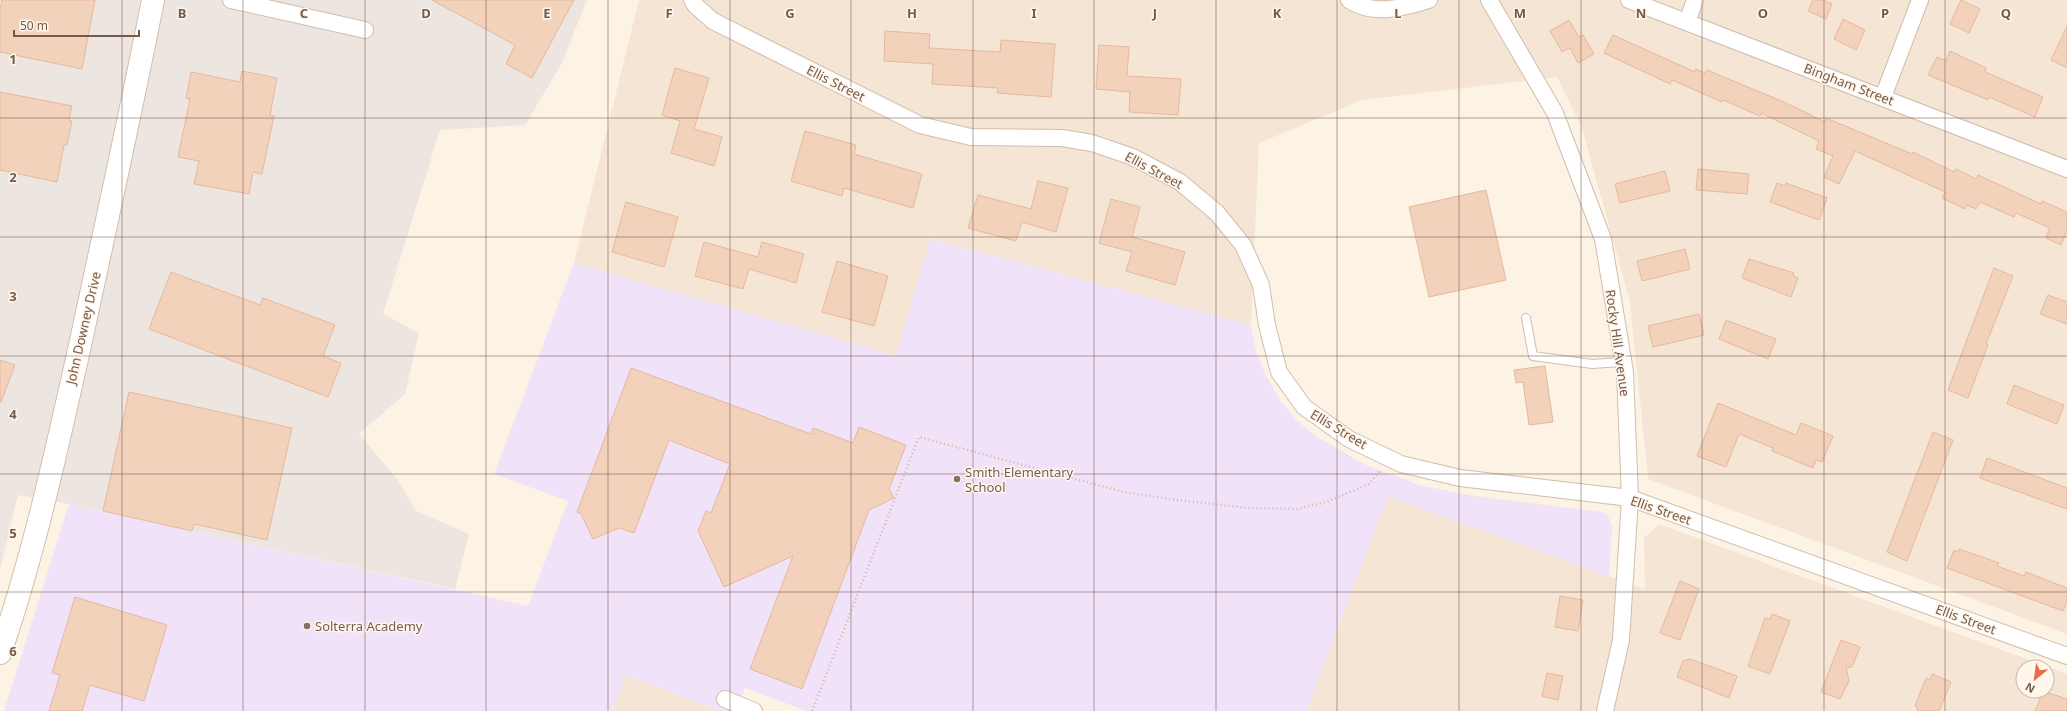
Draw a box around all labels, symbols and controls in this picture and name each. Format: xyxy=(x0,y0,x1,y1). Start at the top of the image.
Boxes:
text: B xyxy=(178,4,186,22)
text: C xyxy=(300,4,308,22)
text: D xyxy=(421,4,431,22)
text: E xyxy=(543,4,551,22)
text: F xyxy=(665,4,673,22)
text: G xyxy=(785,4,795,22)
text: H xyxy=(907,4,917,22)
text: I xyxy=(1031,4,1037,22)
text: J xyxy=(1152,4,1157,22)
text: K xyxy=(1273,4,1282,22)
text: L xyxy=(1394,4,1402,22)
text: M xyxy=(1514,4,1526,22)
text: N xyxy=(1636,4,1646,22)
text: O xyxy=(1758,4,1768,22)
text: P xyxy=(1881,4,1889,22)
text: Q xyxy=(2001,4,2011,22)
scale bar xyxy=(14,12,139,38)
text: 50 m xyxy=(20,17,48,34)
text: 1 xyxy=(9,50,17,68)
street label: Bingham Street xyxy=(1801,59,1897,110)
street label: Ellis Street xyxy=(804,61,869,106)
street label: Ellis Street xyxy=(1122,147,1186,193)
text: 2 xyxy=(9,168,17,186)
street label: John Downey Drive xyxy=(61,270,105,388)
text: 3 xyxy=(9,287,17,305)
street label: Rocky Hill Avenue xyxy=(1602,288,1634,398)
text: 4 xyxy=(9,405,17,423)
street label: Ellis Street xyxy=(1307,405,1371,453)
place label: Smith Elementary School xyxy=(965,463,1074,496)
marker: Smith Elementary School xyxy=(952,474,962,484)
street label: Ellis Street xyxy=(1628,491,1694,529)
text: 5 xyxy=(9,524,17,542)
street label: Ellis Street xyxy=(1933,600,1999,638)
place label: Solterra Academy xyxy=(315,617,423,635)
marker: Solterra Academy xyxy=(302,621,312,631)
text: 6 xyxy=(9,642,17,660)
north arrow xyxy=(2015,659,2055,699)
text: N xyxy=(2022,679,2037,697)

